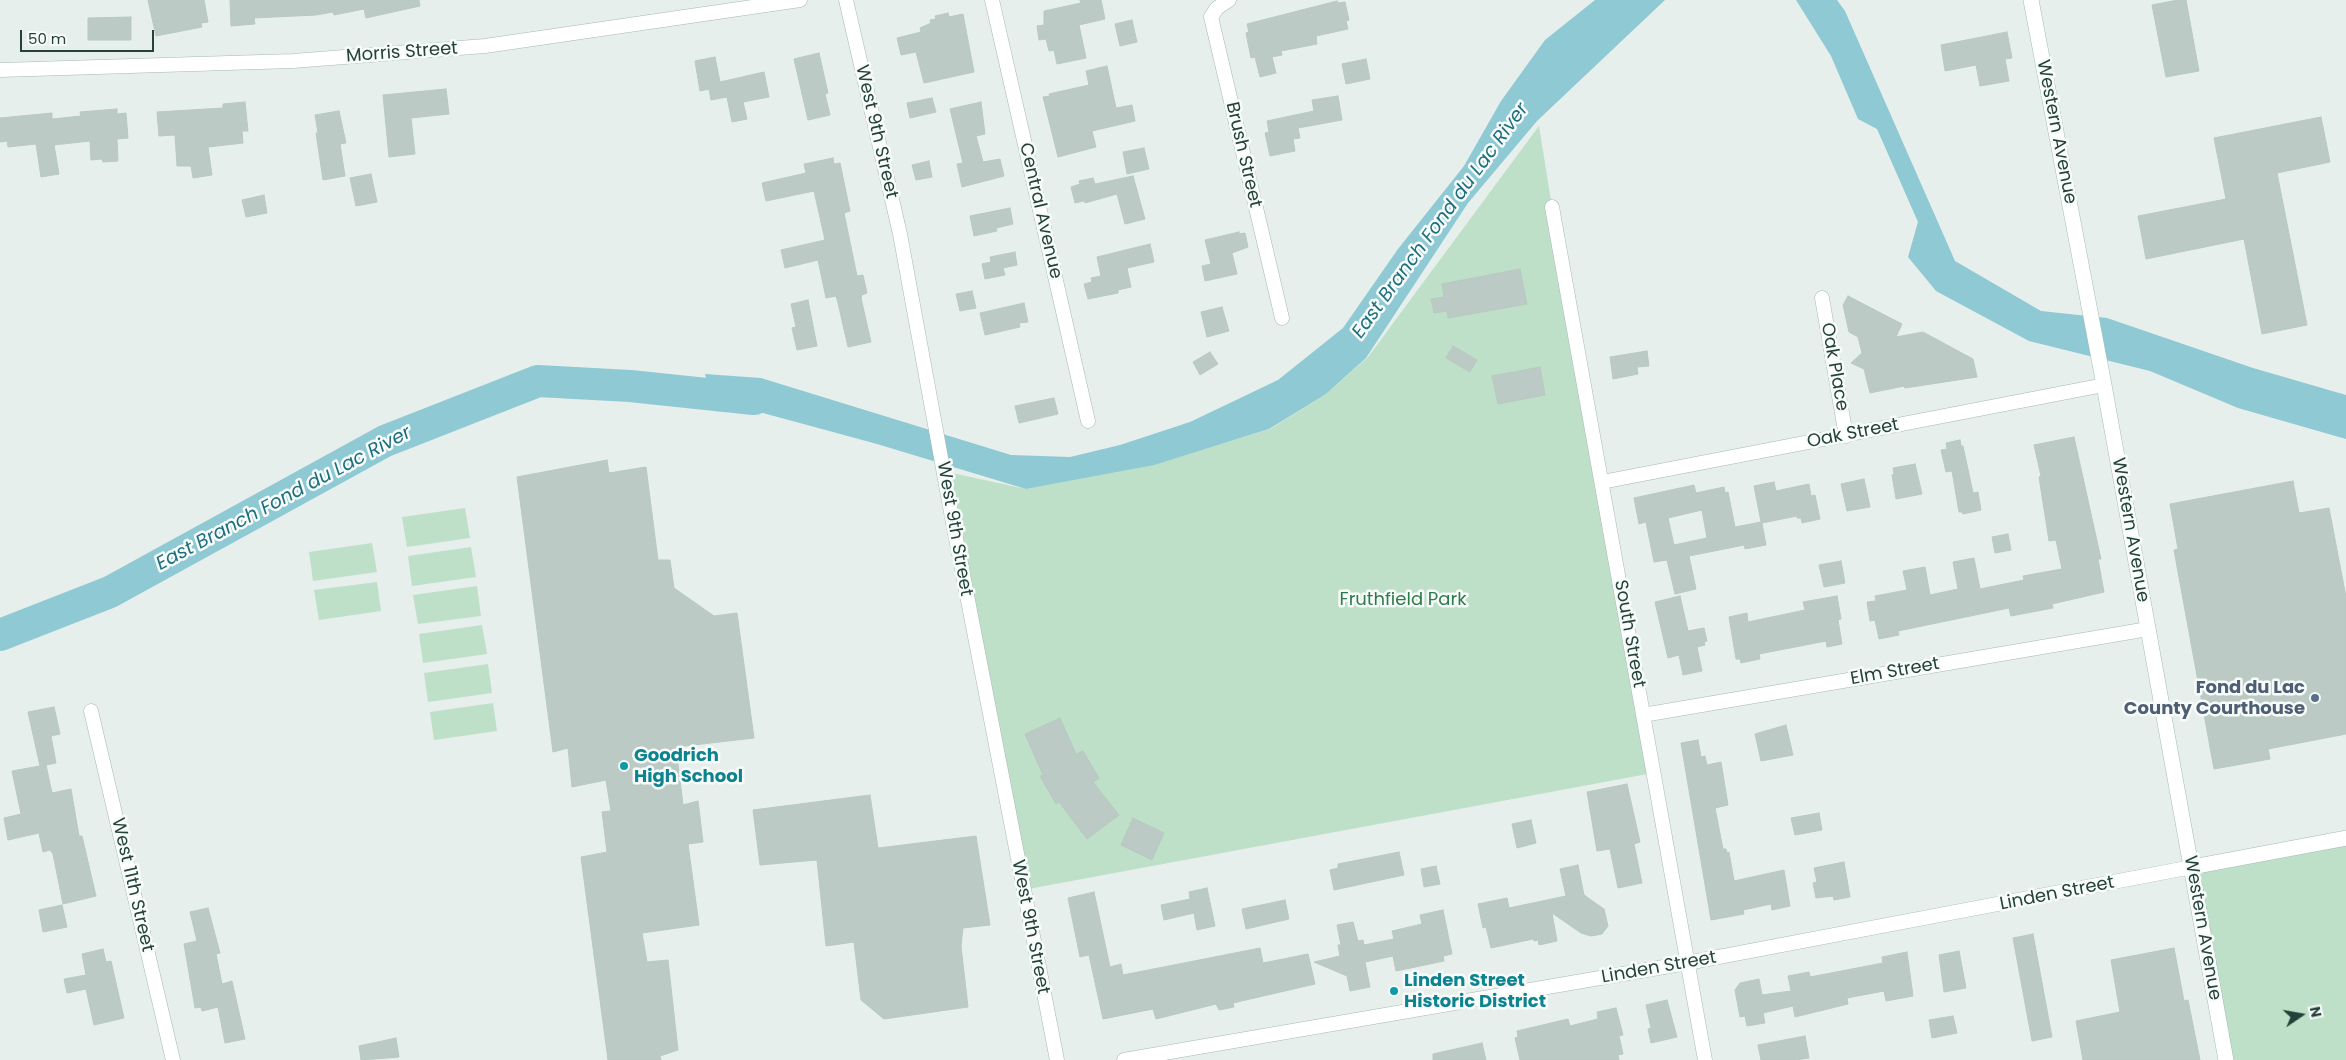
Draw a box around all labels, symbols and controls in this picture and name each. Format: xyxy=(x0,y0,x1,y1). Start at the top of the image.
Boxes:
scale bar xyxy=(22,20,156,52)
text: 50 m xyxy=(28,28,66,49)
street label: Morris Street xyxy=(345,38,459,68)
street label: Western Avenue xyxy=(2031,58,2081,206)
street label: West 9th Street xyxy=(850,63,902,201)
water label: East Branch Fond du Lac River xyxy=(1348,99,1534,343)
street label: Brush Street xyxy=(1220,100,1266,210)
street label: Central Avenue xyxy=(1014,141,1066,281)
street label: Oak Place xyxy=(1816,321,1852,413)
street label: Oak Street xyxy=(1805,415,1901,453)
water label: East Branch Fond du Lac River xyxy=(153,422,415,576)
street label: Western Avenue xyxy=(2107,456,2153,604)
street label: West 9th Street xyxy=(932,460,976,598)
street label: South Street xyxy=(1609,578,1649,690)
park label: Fruthfield Park xyxy=(1340,589,1466,611)
street label: Elm Street xyxy=(1849,654,1941,690)
place label: Fond du Lac County Courthouse xyxy=(2124,677,2305,720)
marker: Fond du Lac County Courthouse xyxy=(2309,692,2321,704)
place label: Goodrich High School xyxy=(634,745,743,788)
marker: Goodrich High School xyxy=(618,760,630,772)
street label: West 11th Street xyxy=(106,816,158,954)
street label: Western Avenue xyxy=(2179,854,2225,1002)
street label: West 9th Street xyxy=(1006,858,1054,996)
street label: Linden Street xyxy=(1998,872,2116,916)
street label: Linden Street xyxy=(1600,947,1718,989)
place label: Linden Street Historic District xyxy=(1404,970,1546,1012)
marker: Linden Street Historic District xyxy=(1388,985,1400,997)
north arrow xyxy=(2276,990,2326,1040)
text: N xyxy=(2305,1005,2327,1019)

